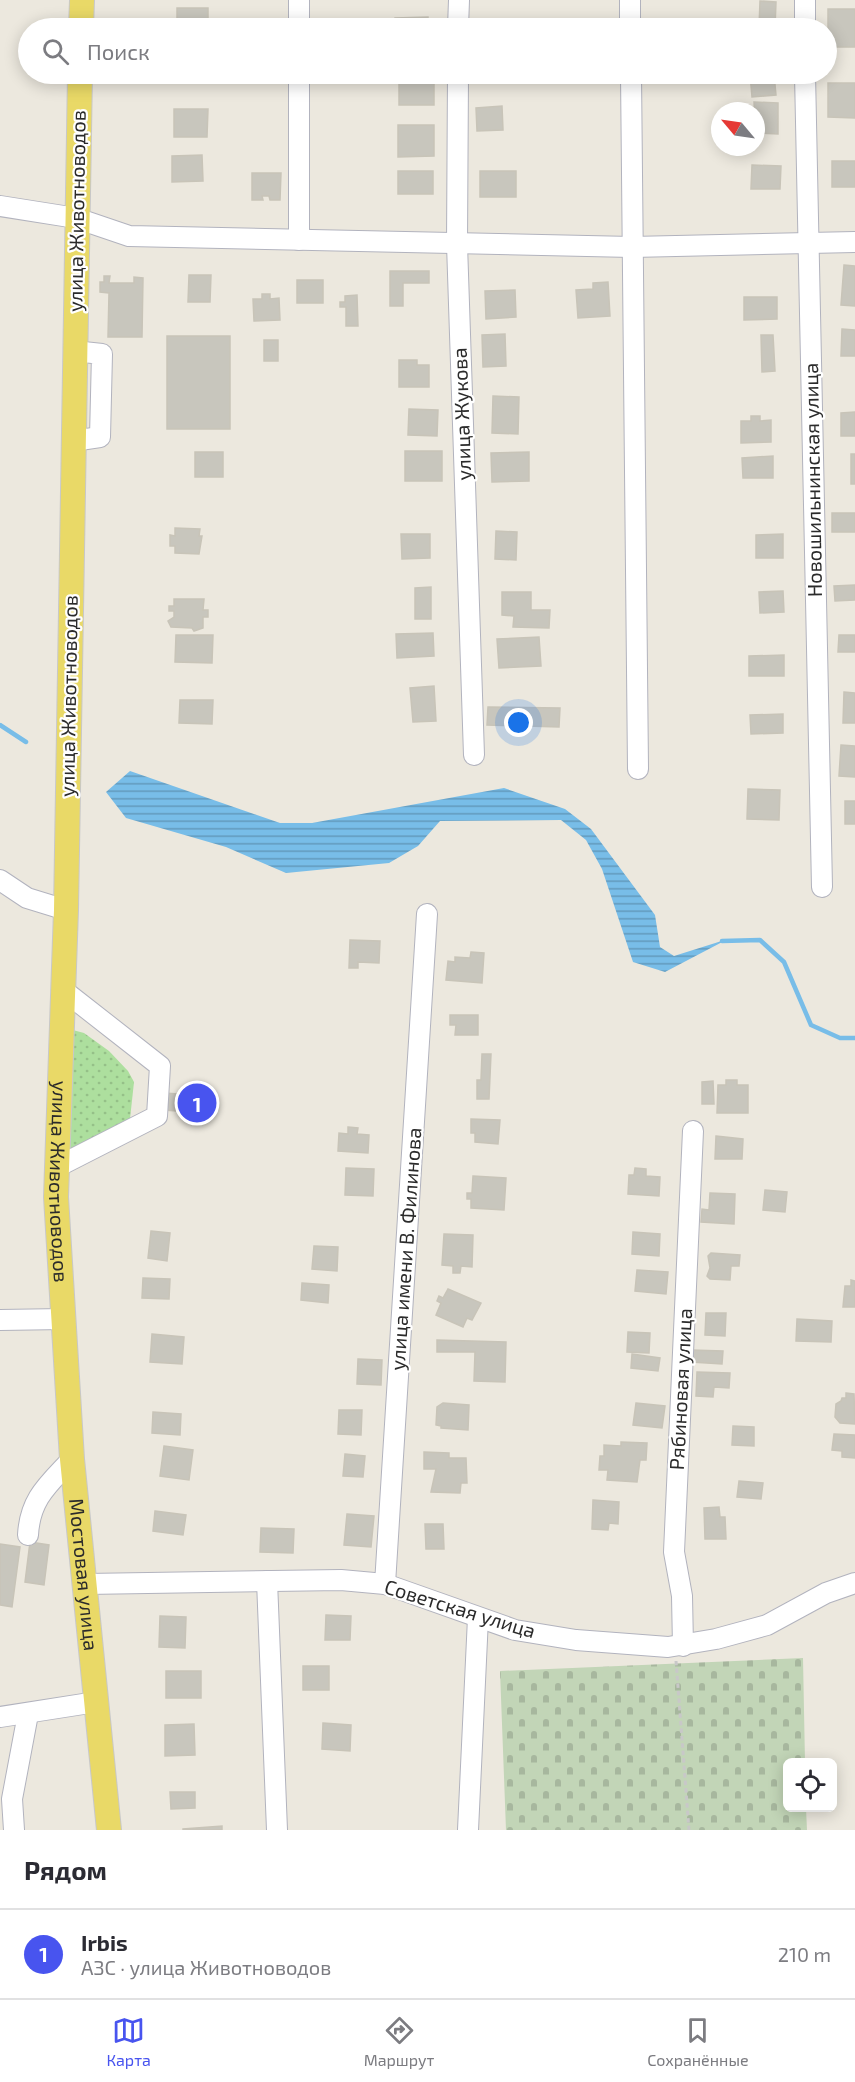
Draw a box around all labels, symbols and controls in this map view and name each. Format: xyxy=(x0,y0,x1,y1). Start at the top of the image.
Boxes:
search box xyxy=(18,18,837,84)
icon: search xyxy=(39,35,72,68)
text: Поиск xyxy=(87,38,150,64)
north arrow xyxy=(711,102,765,156)
street label: улица Животноводов xyxy=(62,110,91,312)
street label: улица Жукова xyxy=(447,347,476,481)
street label: Новошильнинская улица xyxy=(798,363,827,597)
street label: улица Животноводов xyxy=(54,595,83,797)
your location xyxy=(504,708,533,737)
street label: улица Животноводов xyxy=(45,1080,74,1283)
pin: 1 xyxy=(178,1080,216,1126)
street label: улица имени В. Филинова xyxy=(385,1127,426,1371)
street label: Рябиновая улица xyxy=(664,1307,697,1471)
street label: Мостовая улица xyxy=(65,1497,104,1652)
street label: Советская улица xyxy=(382,1574,539,1643)
map controls xyxy=(783,1758,837,1812)
button: locate xyxy=(783,1758,837,1812)
text: Рядом xyxy=(24,1854,107,1885)
text: Irbis xyxy=(81,1929,128,1955)
text: 1 xyxy=(39,1942,48,1966)
text: 210 m xyxy=(778,1942,831,1966)
text: АЗС · улица Животноводов xyxy=(81,1955,331,1979)
tab: Карта xyxy=(106,2014,151,2069)
tab: Маршрут xyxy=(364,2014,434,2069)
tab: Сохранённые xyxy=(647,2014,749,2069)

